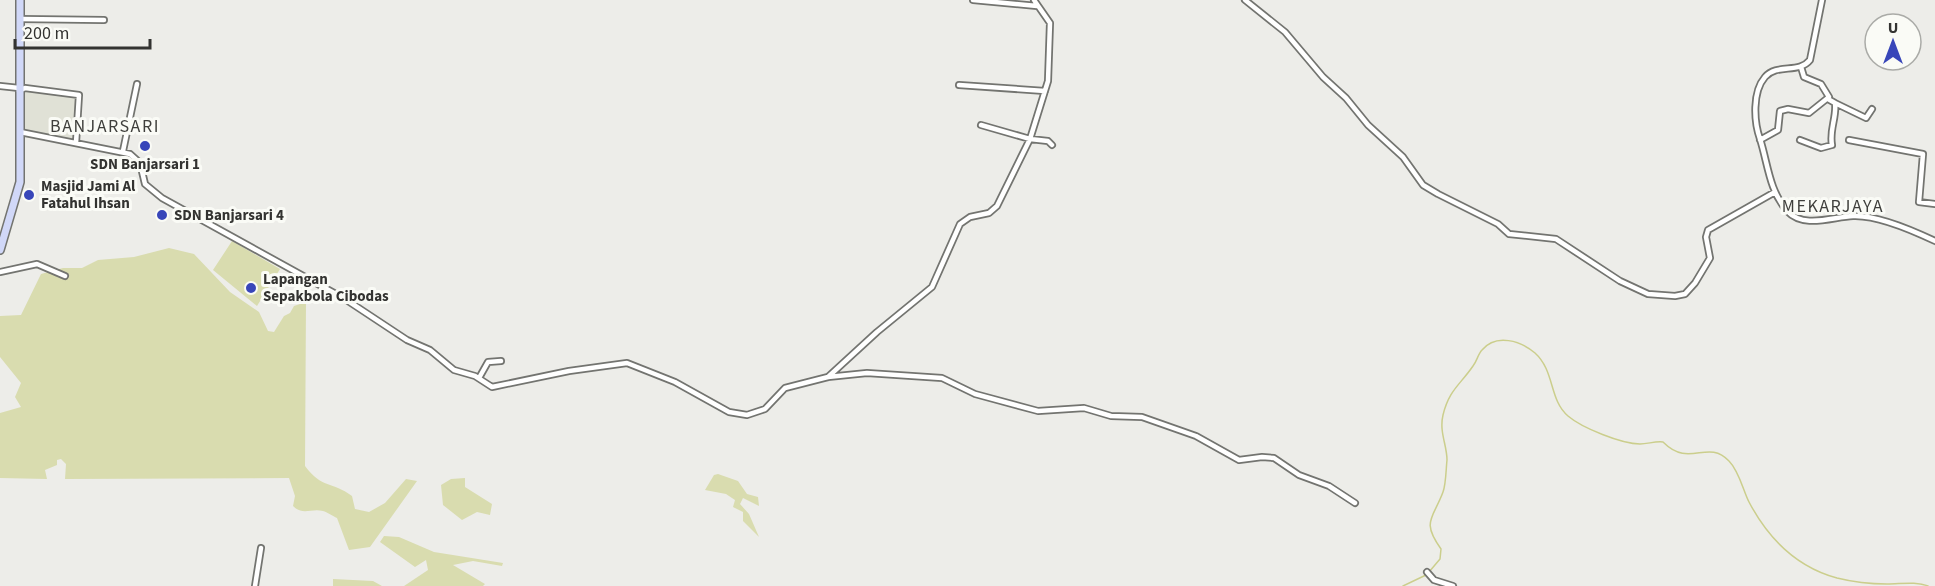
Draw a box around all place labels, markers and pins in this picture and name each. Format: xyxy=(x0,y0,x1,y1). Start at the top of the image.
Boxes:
marker: SDN Banjarsari 1 xyxy=(138,139,152,153)
place label: SDN Banjarsari 1 xyxy=(90,154,200,175)
place label: Masjid Jami Al Fatahul Ihsan xyxy=(41,176,136,214)
marker: Masjid Jami Al Fatahul Ihsan xyxy=(22,188,36,202)
place label: SDN Banjarsari 4 xyxy=(174,205,284,226)
marker: SDN Banjarsari 4 xyxy=(155,208,169,222)
place label: Lapangan Sepakbola Cibodas xyxy=(263,269,389,307)
marker: Lapangan Sepakbola Cibodas xyxy=(244,281,258,295)

